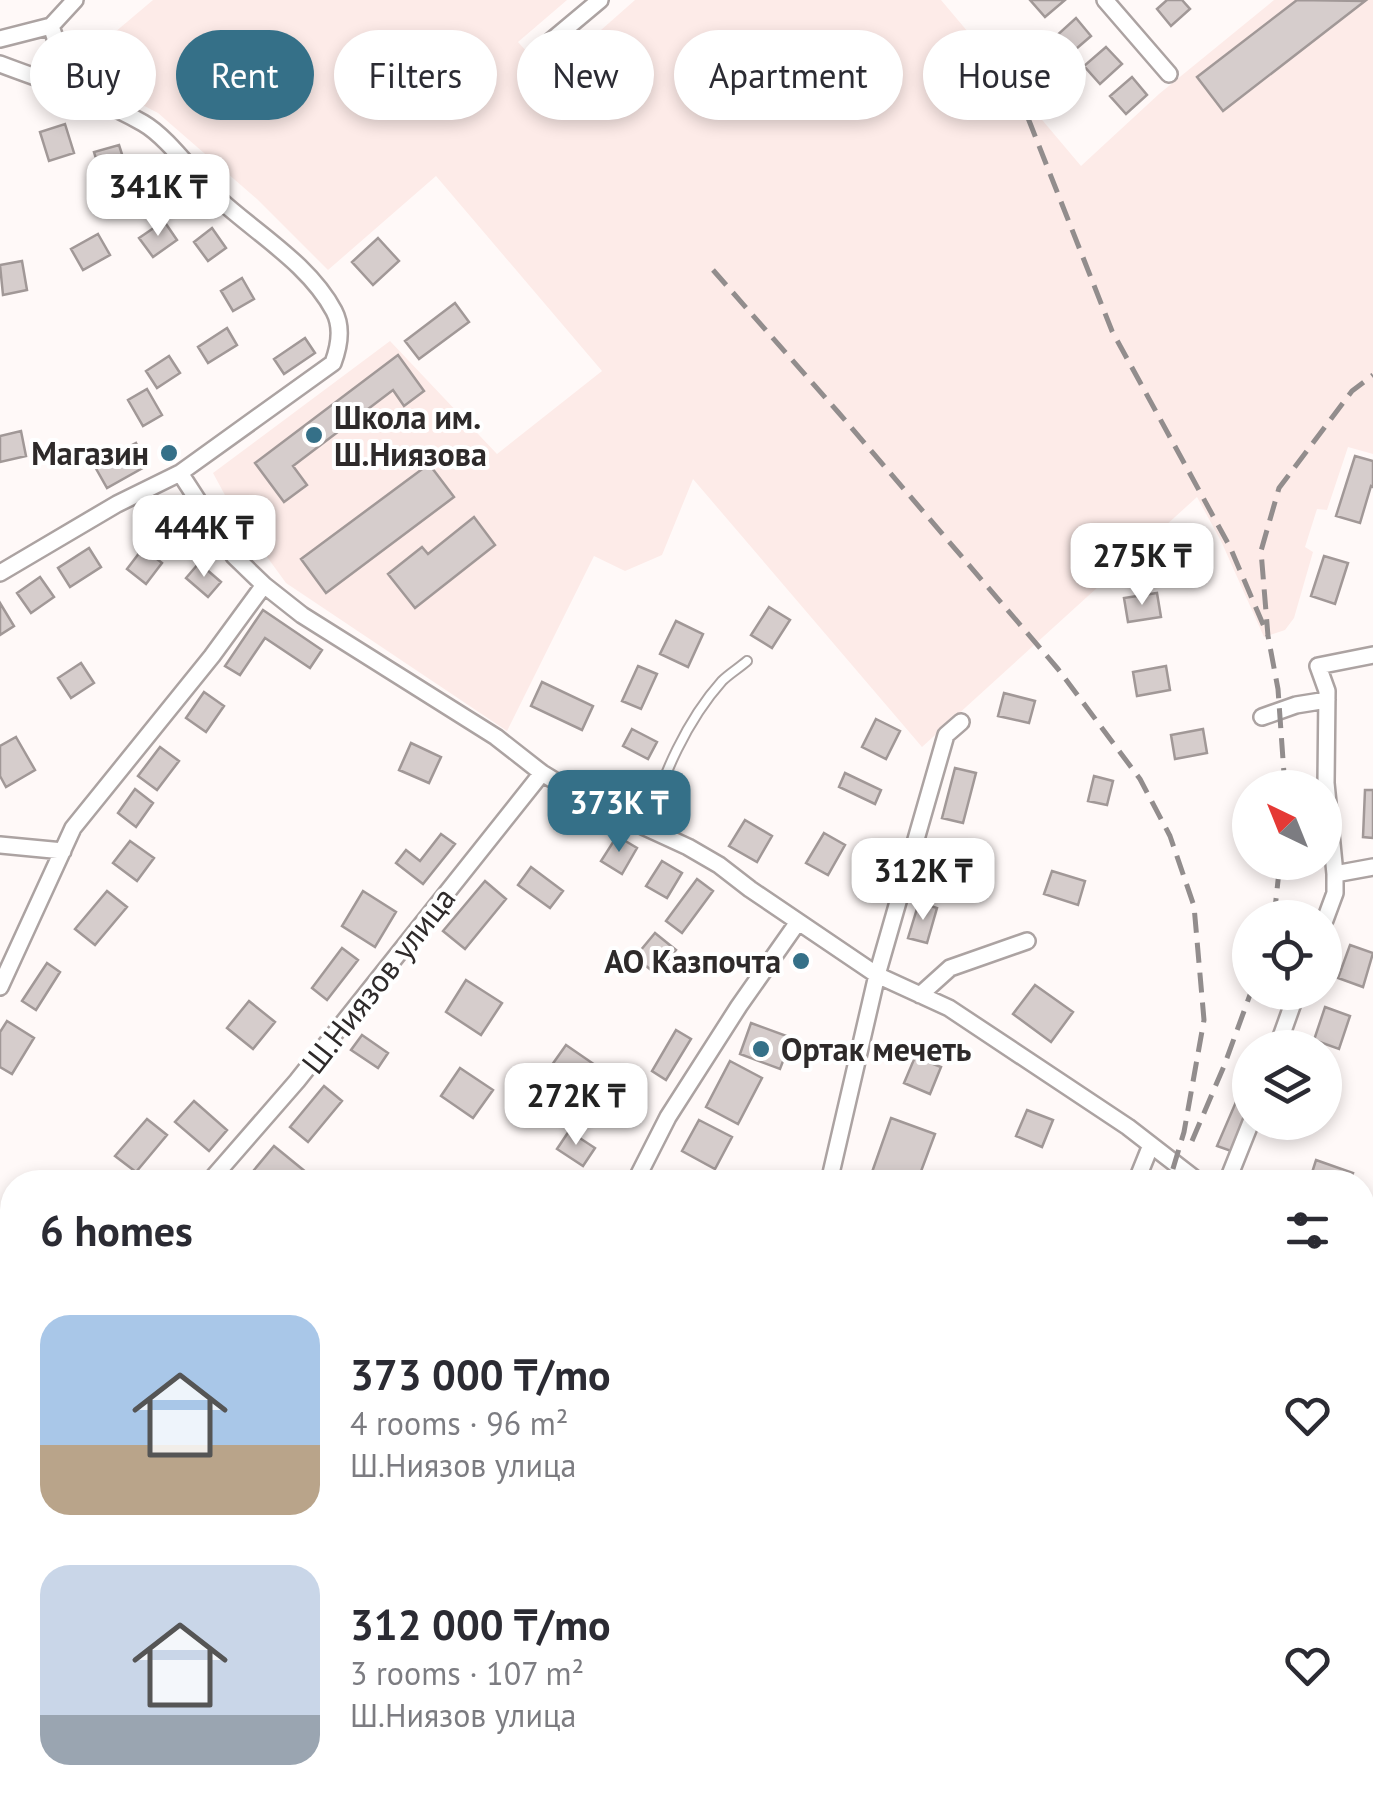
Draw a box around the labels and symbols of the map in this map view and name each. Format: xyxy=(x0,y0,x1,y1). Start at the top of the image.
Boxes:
pin: 341K ₸ xyxy=(77,154,239,239)
place label: Школа им. Ш.Ниязова xyxy=(334,396,487,475)
marker: Школа им. Ш.Ниязова xyxy=(303,424,325,446)
place label: Магазин xyxy=(31,432,149,474)
marker: Магазин xyxy=(158,442,180,464)
pin: 444K ₸ xyxy=(123,495,285,580)
pin: 275K ₸ xyxy=(1061,523,1223,608)
pin: 373K ₸ xyxy=(538,770,700,855)
north arrow xyxy=(1232,770,1342,880)
pin: 312K ₸ xyxy=(842,838,1004,923)
street label: Ш.Ниязов улица xyxy=(292,878,464,1082)
place label: АО Казпочта xyxy=(604,940,781,982)
marker: АО Казпочта xyxy=(790,950,812,972)
place label: Ортак мечеть xyxy=(781,1028,972,1070)
marker: Ортак мечеть xyxy=(750,1038,772,1060)
pin: 272K ₸ xyxy=(495,1063,657,1148)

